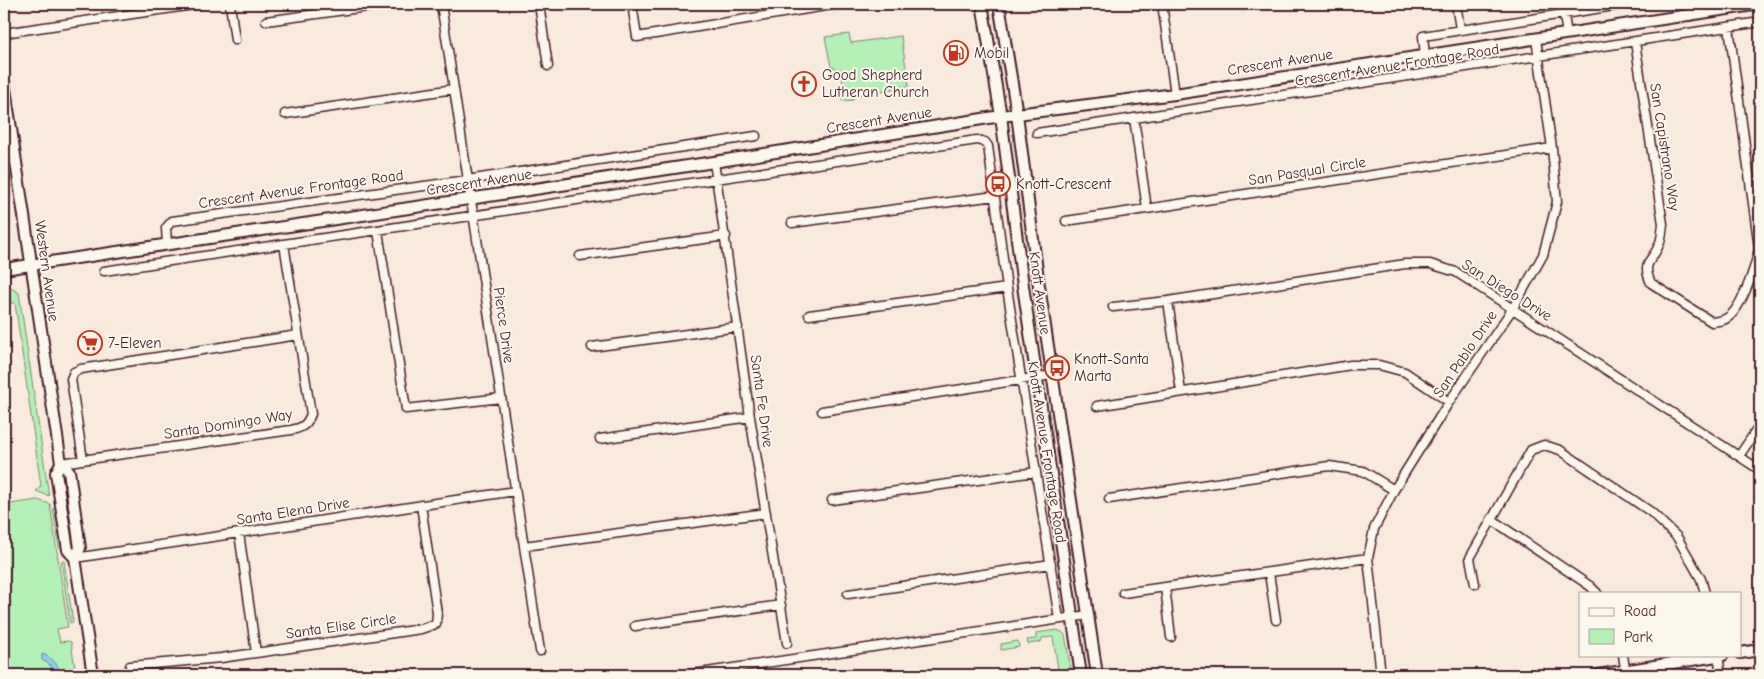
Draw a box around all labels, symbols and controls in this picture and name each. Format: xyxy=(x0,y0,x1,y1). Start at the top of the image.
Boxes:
fuel station icon: Mobil xyxy=(943,40,969,66)
street label: Crescent Avenue Frontage Road xyxy=(1294,40,1500,90)
place label: Mobil xyxy=(974,44,1009,62)
street label: Crescent Avenue xyxy=(1226,45,1335,79)
place label: Good Shepherd Lutheran Church xyxy=(822,66,929,101)
church icon: Good Shepherd Lutheran Church xyxy=(791,71,817,97)
street label: San Capistrano Way xyxy=(1646,82,1684,213)
street label: Crescent Avenue xyxy=(825,103,934,137)
street label: San Pasqual Circle xyxy=(1247,153,1367,189)
street label: Crescent Avenue xyxy=(425,165,534,199)
street label: Crescent Avenue Frontage Road xyxy=(197,166,405,212)
bus stop icon: Knott-Crescent xyxy=(985,171,1011,197)
place label: Knott-Crescent xyxy=(1016,175,1112,193)
street label: Western Avenue xyxy=(31,219,63,323)
street label: Knott Avenue xyxy=(1025,250,1055,336)
street label: San Diego Drive xyxy=(1459,255,1556,325)
street label: Pierce Drive xyxy=(490,286,518,365)
street label: San Pablo Drive xyxy=(1429,307,1501,401)
supermarket icon: 7-Eleven xyxy=(77,330,103,356)
place label: 7-Eleven xyxy=(108,334,162,352)
place label: Knott-Santa Marta xyxy=(1074,350,1149,385)
street label: Santa Fe Drive xyxy=(747,353,777,449)
bus stop icon: Knott-Santa Marta xyxy=(1044,355,1070,381)
street label: Knott Avenue Frontage Road xyxy=(1024,360,1070,544)
street label: Santa Domingo Way xyxy=(163,405,294,443)
street label: Santa Elena Drive xyxy=(235,493,351,529)
legend xyxy=(1579,592,1742,656)
text: Road xyxy=(1624,602,1656,620)
street label: Santa Elise Circle xyxy=(285,609,398,643)
text: Park xyxy=(1624,628,1653,646)

